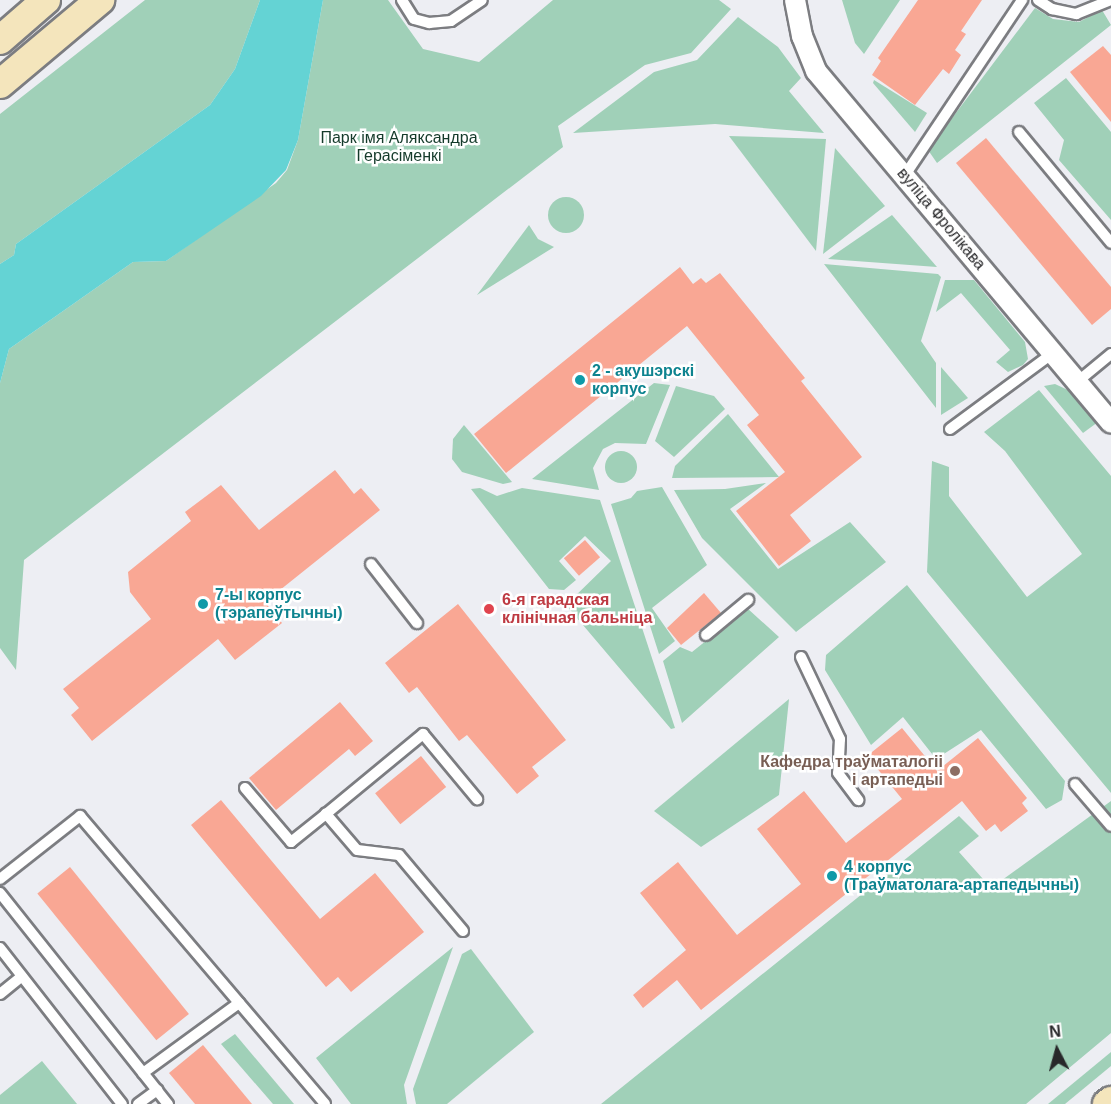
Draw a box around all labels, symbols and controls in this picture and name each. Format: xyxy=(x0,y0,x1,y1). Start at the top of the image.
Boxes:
park label: Парк імя Аляксандра Герасіменкі xyxy=(320,128,478,166)
street label: вуліца Фролікава xyxy=(893,164,989,274)
place label: 2 - акушэрскі корпус xyxy=(592,361,694,399)
marker: 2 - акушэрскі корпус xyxy=(573,373,587,387)
place label: 7-ы корпус (тэрапеўтычны) xyxy=(215,585,343,623)
place label: 6-я гарадская клінічная бальніца xyxy=(502,590,652,628)
marker: 7-ы корпус (тэрапеўтычны) xyxy=(196,597,210,611)
marker: 6-я гарадская клінічная бальніца xyxy=(480,600,498,618)
place label: Кафедра траўматалогіі і артапедыі xyxy=(760,752,943,790)
marker: Кафедра траўматалогіі і артапедыі xyxy=(948,764,962,778)
place label: 4 корпус (Траўматолага-артапедычны) xyxy=(844,857,1079,895)
marker: 4 корпус (Траўматолага-артапедычны) xyxy=(825,869,839,883)
north arrow xyxy=(1027,1020,1087,1080)
text: N xyxy=(1048,1023,1062,1041)

